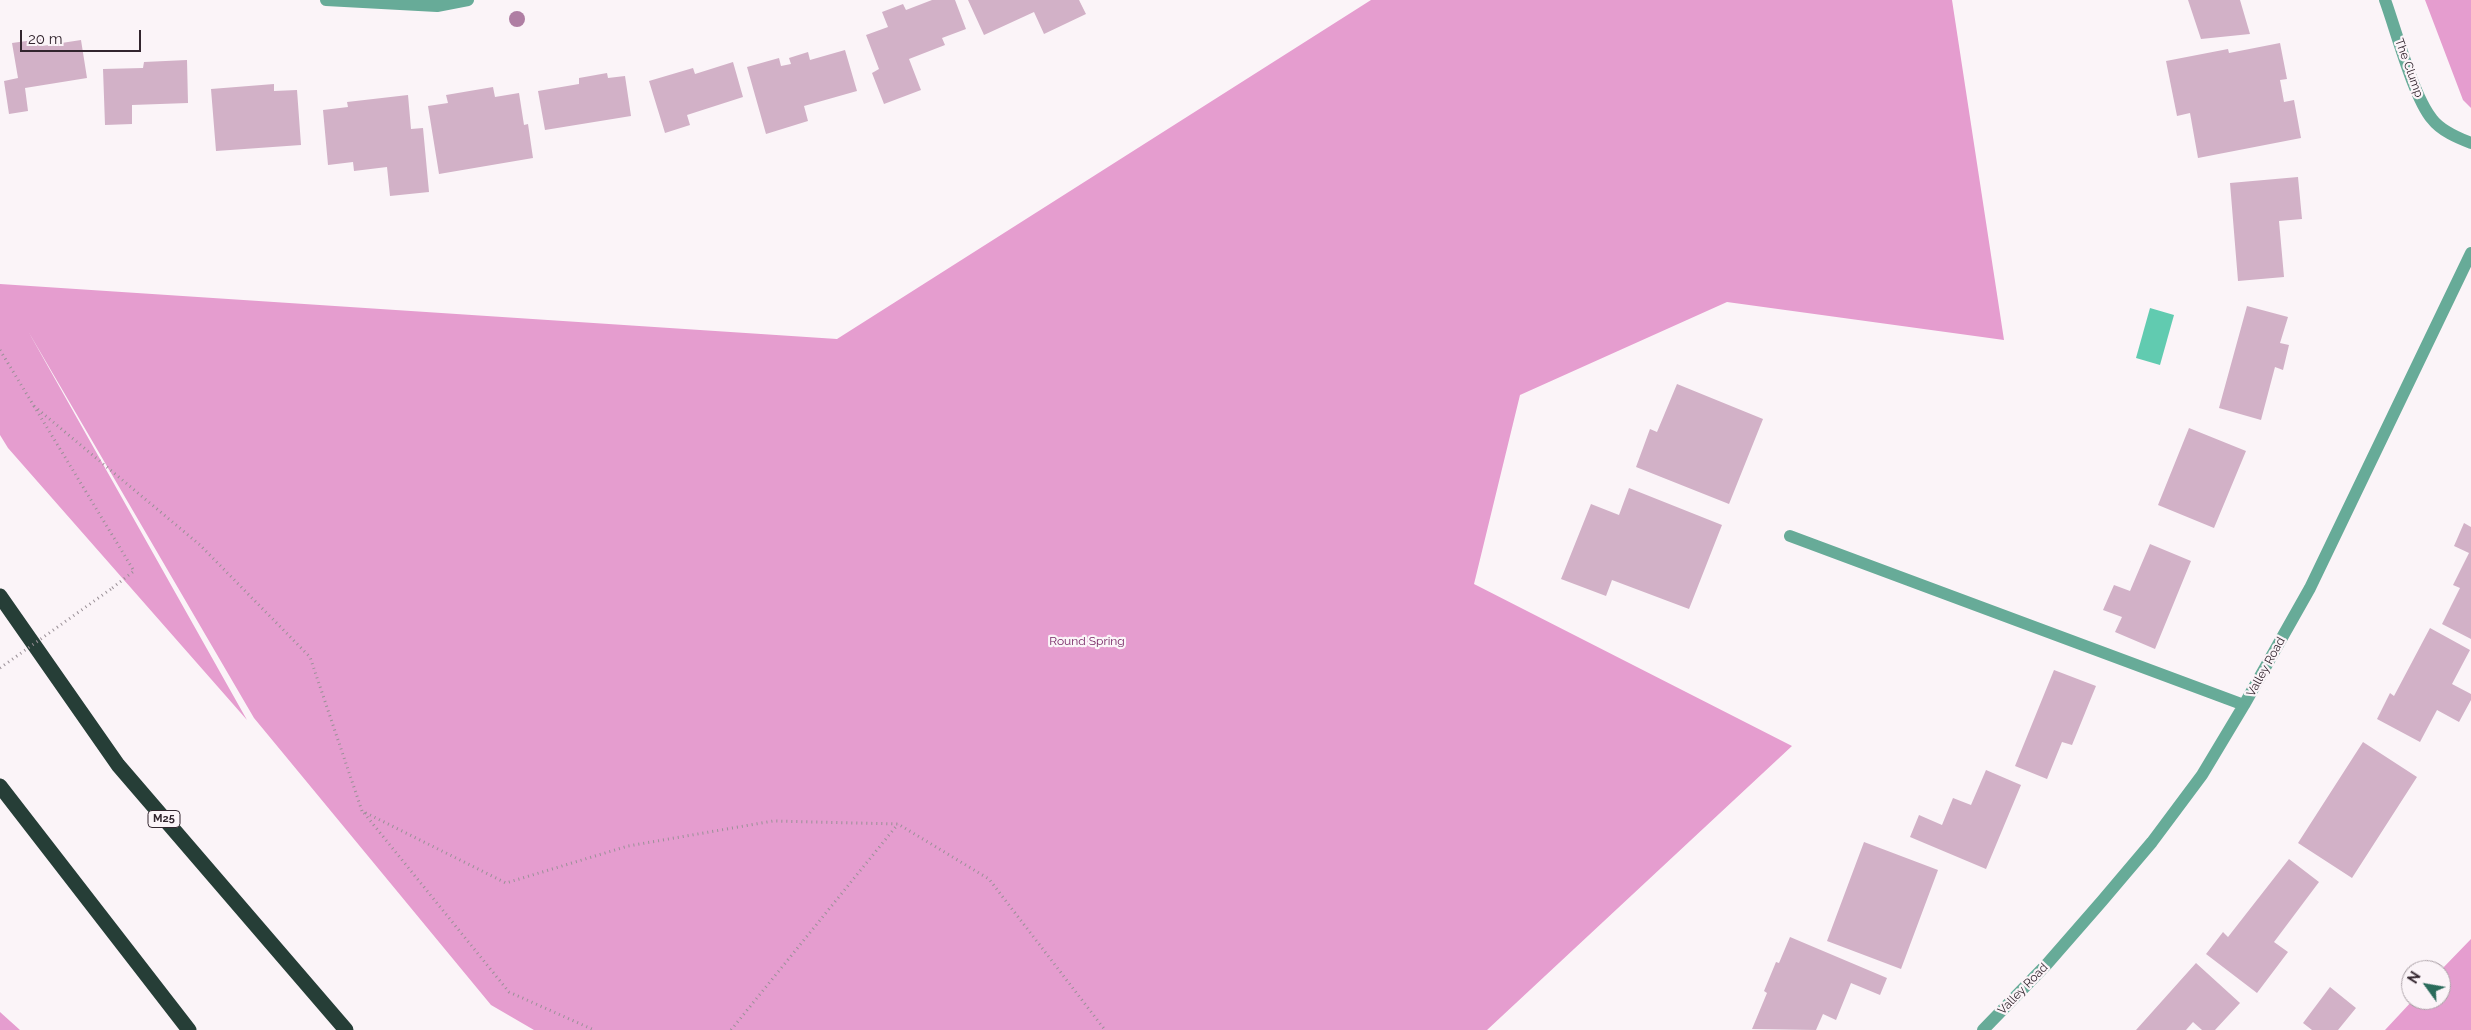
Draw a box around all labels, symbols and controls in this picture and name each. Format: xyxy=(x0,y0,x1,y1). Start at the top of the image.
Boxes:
scale bar xyxy=(22,20,144,52)
text: 20 m xyxy=(28,30,63,48)
street label: The Clump xyxy=(2392,37,2426,99)
park label: Round Spring xyxy=(1049,634,1125,648)
street label: Valley Road xyxy=(2244,635,2288,699)
road number: M25 xyxy=(148,811,180,828)
street label: Valley Road xyxy=(1995,960,2051,1018)
north arrow xyxy=(2401,960,2451,1010)
text: N xyxy=(2405,969,2424,986)

